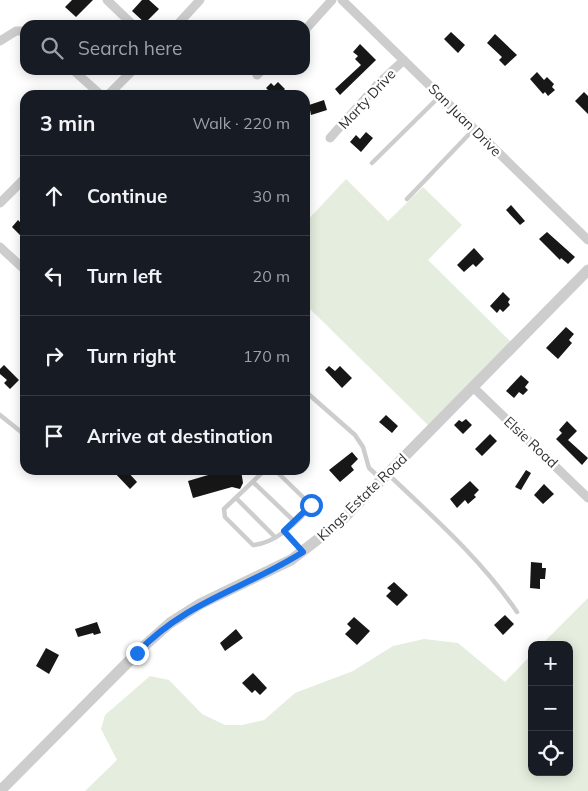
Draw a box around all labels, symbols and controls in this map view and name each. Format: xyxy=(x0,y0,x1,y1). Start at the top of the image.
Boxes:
search box xyxy=(20,20,310,75)
icon: search xyxy=(38,34,66,62)
text: Search here xyxy=(78,36,182,60)
street label: Marty Drive xyxy=(335,65,399,133)
street label: San Juan Drive xyxy=(425,80,505,160)
text: 3 min xyxy=(40,110,95,136)
text: Walk · 220 m xyxy=(192,113,290,133)
icon: ahead xyxy=(40,182,68,210)
text: Continue xyxy=(87,184,167,208)
text: 30 m xyxy=(253,186,290,206)
icon: left xyxy=(40,262,68,290)
text: Turn left xyxy=(87,264,162,288)
text: 20 m xyxy=(253,266,290,286)
icon: right xyxy=(40,342,68,370)
text: Turn right xyxy=(87,344,176,368)
text: 170 m xyxy=(243,346,290,366)
street label: Elsie Road xyxy=(500,412,562,472)
icon: arrive xyxy=(40,422,68,450)
text: Arrive at destination xyxy=(87,424,273,448)
street label: Kings Estate Road xyxy=(313,449,411,545)
route start xyxy=(300,494,323,517)
map controls xyxy=(528,641,573,776)
button: + xyxy=(528,641,573,686)
route end xyxy=(126,642,149,665)
button: − xyxy=(528,686,573,731)
button: locate xyxy=(528,731,573,776)

